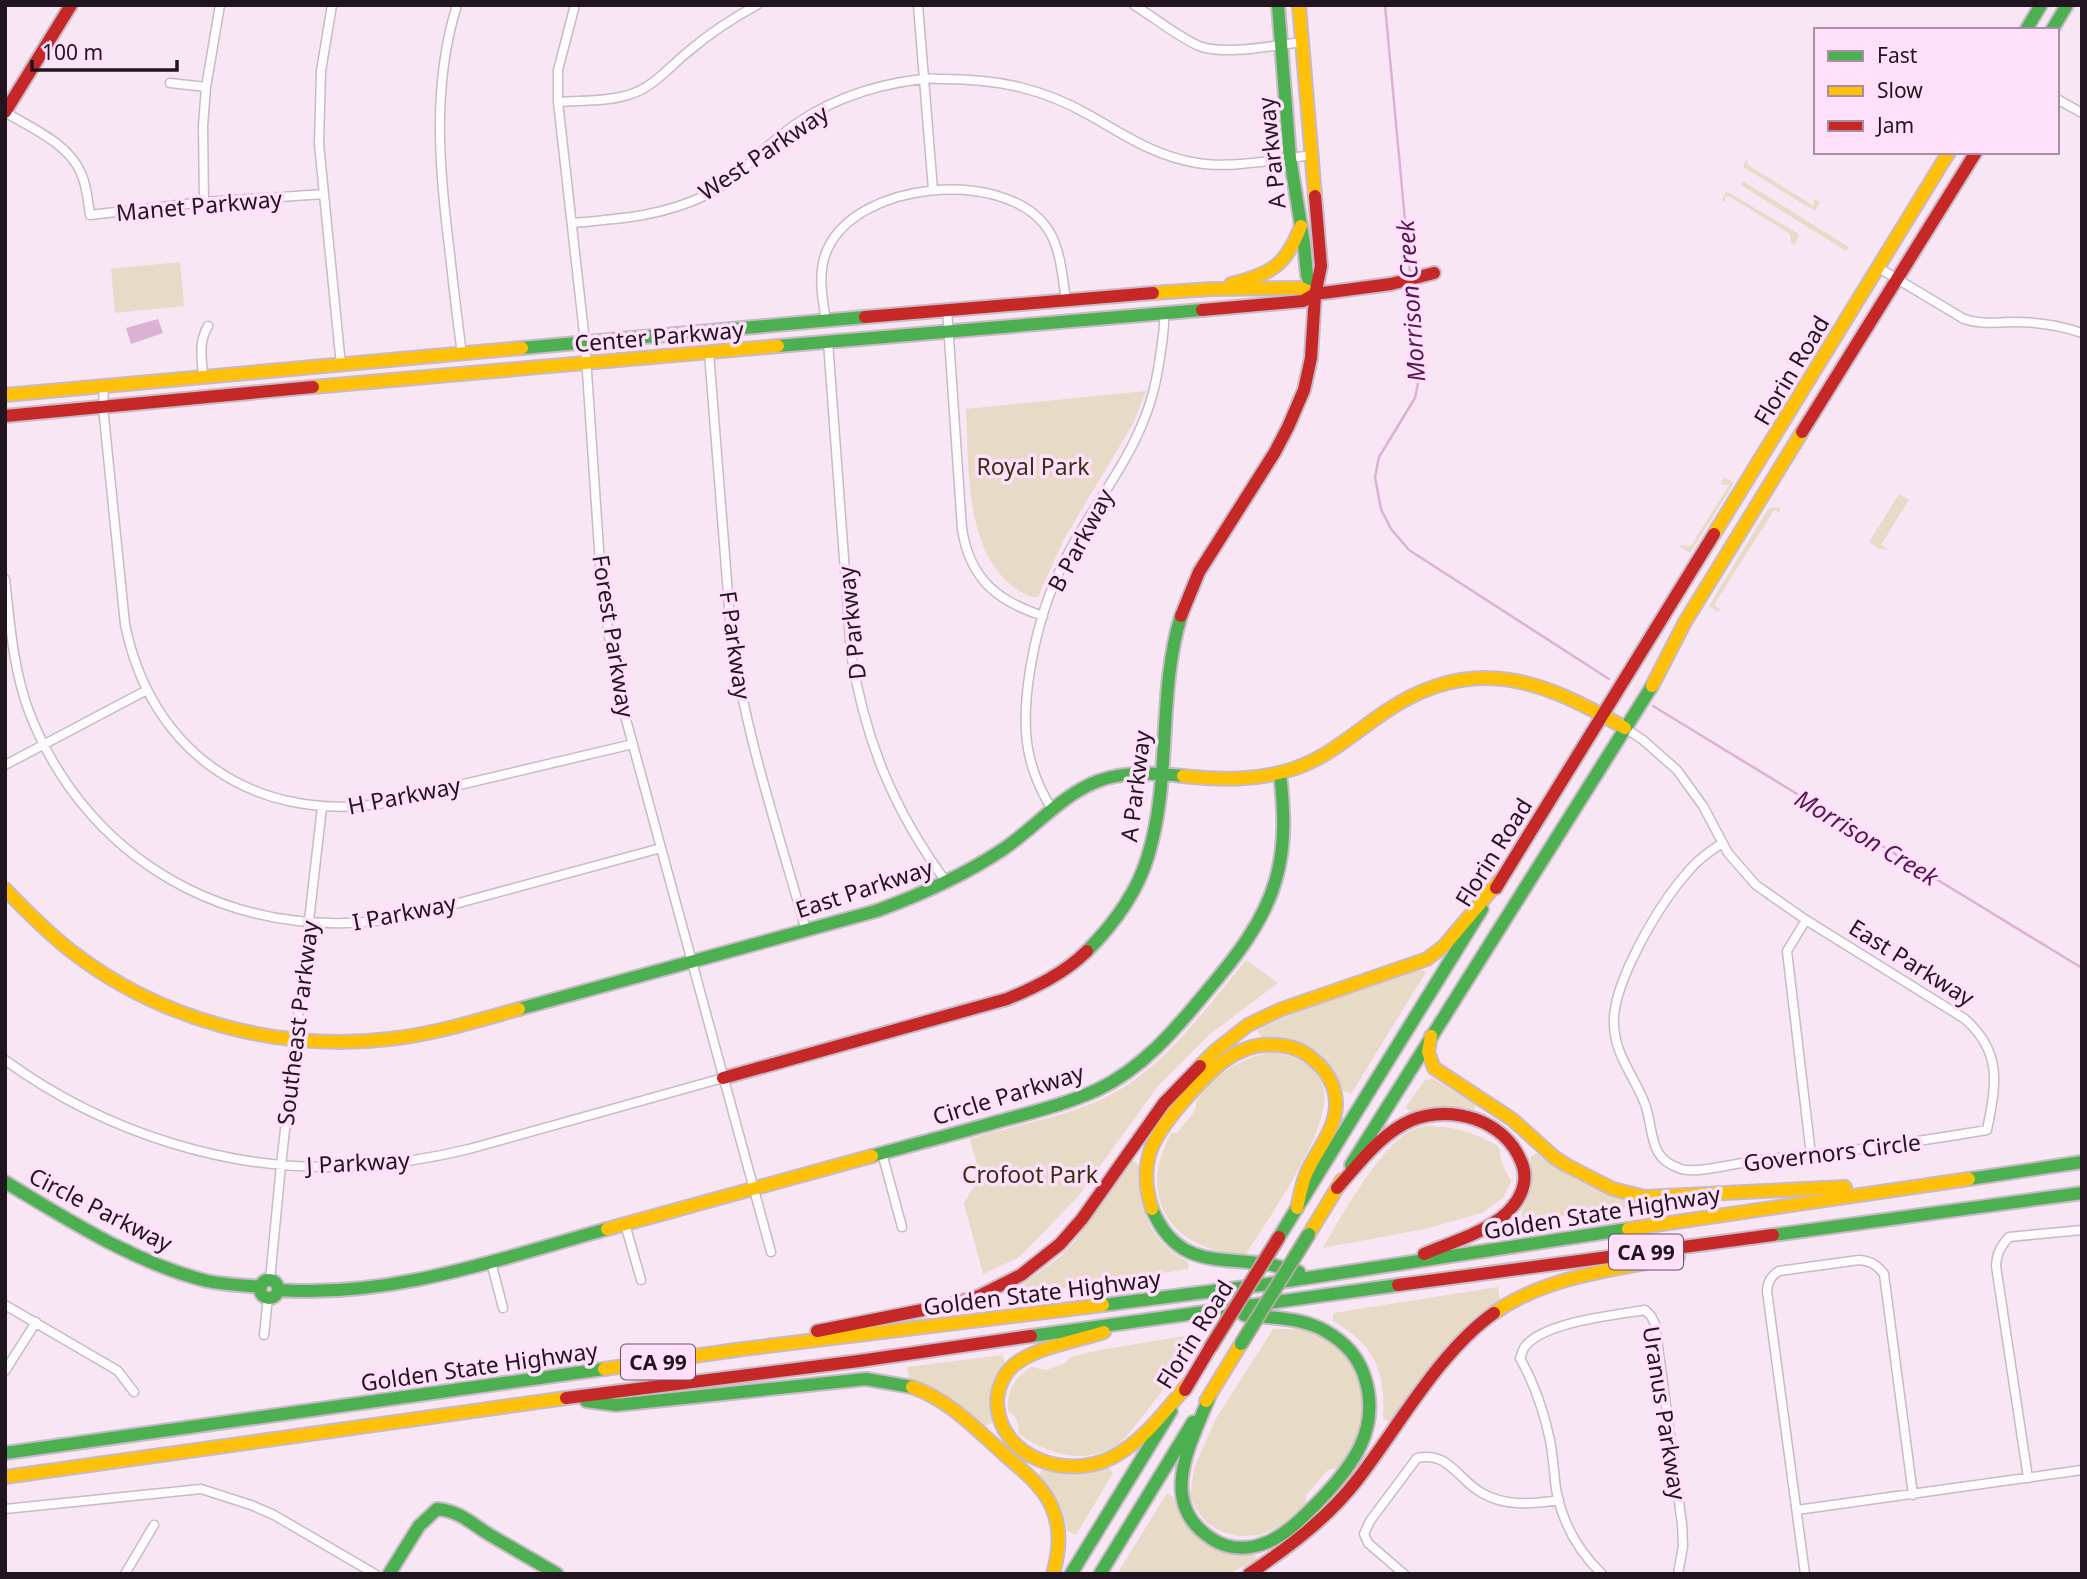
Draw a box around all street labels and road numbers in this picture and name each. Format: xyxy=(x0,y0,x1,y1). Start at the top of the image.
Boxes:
street label: A Parkway xyxy=(1249,95,1293,210)
street label: West Parkway xyxy=(692,97,835,207)
street label: Manet Parkway xyxy=(115,182,284,228)
street label: Florin Road xyxy=(1746,309,1836,431)
street label: Center Parkway xyxy=(573,313,745,359)
street label: B Parkway xyxy=(1040,483,1121,597)
street label: Forest Parkway xyxy=(585,552,643,720)
street label: D Parkway xyxy=(829,564,873,681)
street label: F Parkway xyxy=(713,589,759,702)
street label: A Parkway xyxy=(1112,728,1158,844)
street label: H Parkway xyxy=(345,768,463,822)
street label: Florin Road xyxy=(1447,791,1539,913)
street label: East Parkway xyxy=(791,851,937,925)
street label: I Parkway xyxy=(349,886,459,938)
street label: East Parkway xyxy=(1843,911,1981,1013)
street label: Southeast Parkway xyxy=(269,919,325,1127)
street label: Circle Parkway xyxy=(928,1056,1088,1132)
street label: Governors Circle xyxy=(1741,1125,1923,1179)
street label: J Parkway xyxy=(303,1143,411,1181)
street label: Circle Parkway xyxy=(24,1159,178,1259)
street label: Golden State Highway xyxy=(1481,1177,1723,1247)
road number: CA 99 xyxy=(1609,1234,1683,1270)
street label: Golden State Highway xyxy=(921,1262,1163,1322)
street label: Florin Road xyxy=(1148,1273,1240,1395)
street label: Uranus Parkway xyxy=(1635,1324,1695,1502)
street label: Golden State Highway xyxy=(358,1333,600,1398)
road number: CA 99 xyxy=(621,1344,695,1380)

